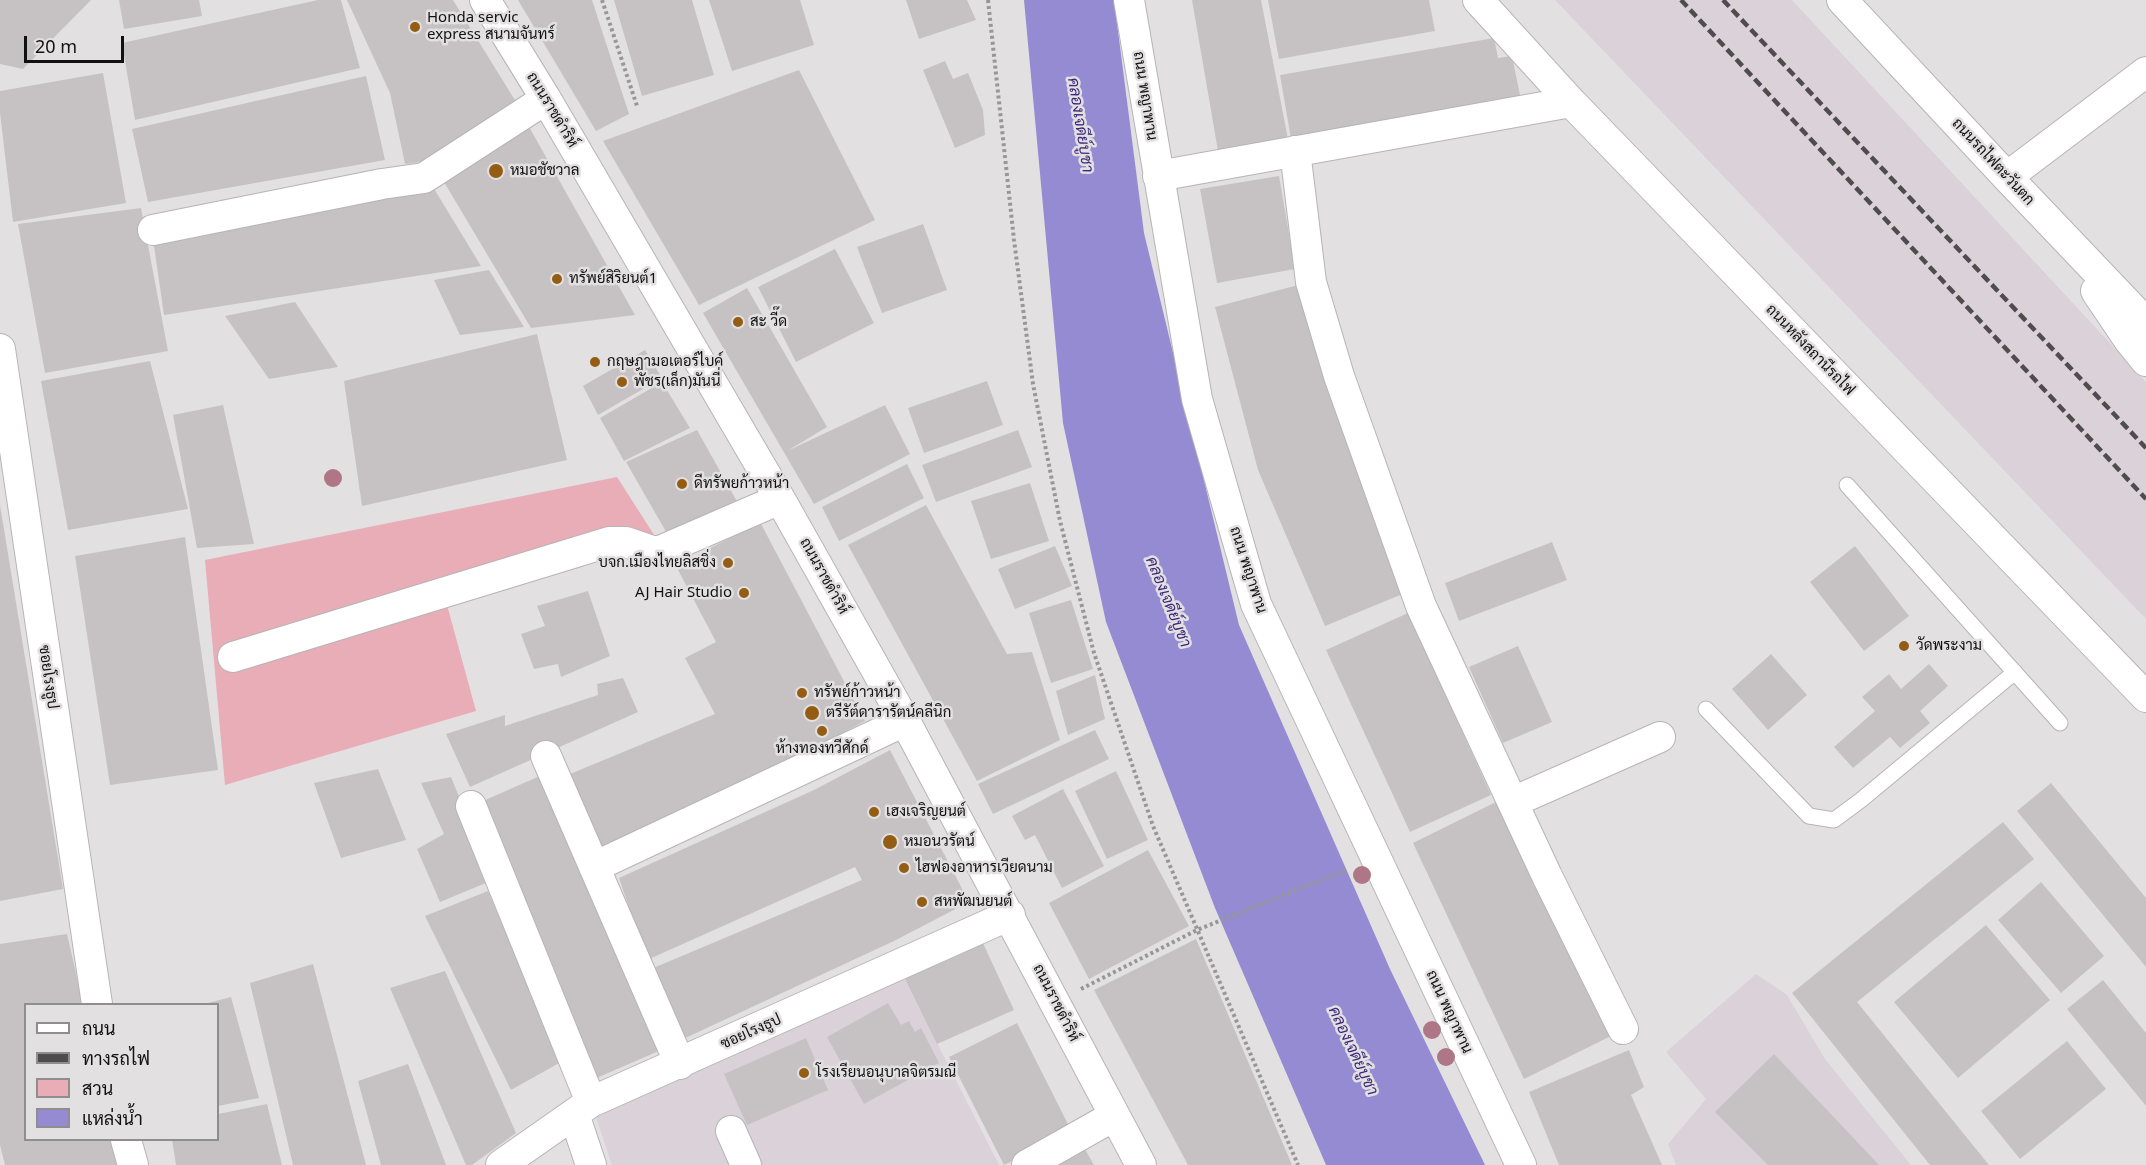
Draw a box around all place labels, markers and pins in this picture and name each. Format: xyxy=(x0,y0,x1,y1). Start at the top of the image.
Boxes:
place label: Honda servic express สนามจันทร์ xyxy=(427,9,555,44)
marker: Honda servic express สนามจันทร์ xyxy=(408,20,422,34)
marker: หมอชัชวาล xyxy=(487,162,505,180)
place label: หมอชัชวาล xyxy=(510,162,579,180)
place label: ทรัพย์สิริยนต์1 xyxy=(569,270,657,288)
marker: ทรัพย์สิริยนต์1 xyxy=(550,272,564,286)
place label: สะ วี๊ด xyxy=(750,313,787,331)
marker: สะ วี๊ด xyxy=(731,315,745,329)
place label: กฤษฎามอเตอร์ไบค์ xyxy=(607,353,723,371)
marker: กฤษฎามอเตอร์ไบค์ xyxy=(588,355,602,369)
place label: พัชร(เล็ก)มันนี่ xyxy=(634,373,720,391)
marker: พัชร(เล็ก)มันนี่ xyxy=(615,375,629,389)
place label: ดีทรัพยก้าวหน้า xyxy=(694,475,789,493)
marker: ดีทรัพยก้าวหน้า xyxy=(675,477,689,491)
place label: บจก.เมืองไทยลิสชิ่ง xyxy=(598,554,716,572)
marker: บจก.เมืองไทยลิสชิ่ง xyxy=(721,556,735,570)
place label: AJ Hair Studio xyxy=(635,584,732,602)
marker: AJ Hair Studio xyxy=(737,586,751,600)
place label: วัดพระงาม xyxy=(1916,637,1982,655)
marker: วัดพระงาม xyxy=(1897,639,1911,653)
place label: ทรัพย์ก้าวหน้า xyxy=(814,684,900,702)
marker: ทรัพย์ก้าวหน้า xyxy=(795,686,809,700)
marker: ตรีรัต์ดารารัตน์คลีนิก xyxy=(803,704,821,722)
place label: ตรีรัต์ดารารัตน์คลีนิก xyxy=(826,704,951,722)
marker: ห้างทองทวีศักด์ xyxy=(815,724,829,738)
place label: ห้างทองทวีศักด์ xyxy=(775,740,869,758)
place label: เฮงเจริญยนต์ xyxy=(886,803,966,821)
marker: เฮงเจริญยนต์ xyxy=(867,805,881,819)
marker: หมอนวรัตน์ xyxy=(881,833,899,851)
place label: หมอนวรัตน์ xyxy=(904,833,975,851)
place label: ไฮฟองอาหารเวียดนาม xyxy=(916,859,1053,877)
marker: ไฮฟองอาหารเวียดนาม xyxy=(897,861,911,875)
place label: สหพัฒนยนต์ xyxy=(934,893,1012,911)
marker: สหพัฒนยนต์ xyxy=(915,895,929,909)
place label: โรงเรียนอนุบาลจิตรมณี xyxy=(816,1064,956,1082)
marker: โรงเรียนอนุบาลจิตรมณี xyxy=(797,1066,811,1080)

